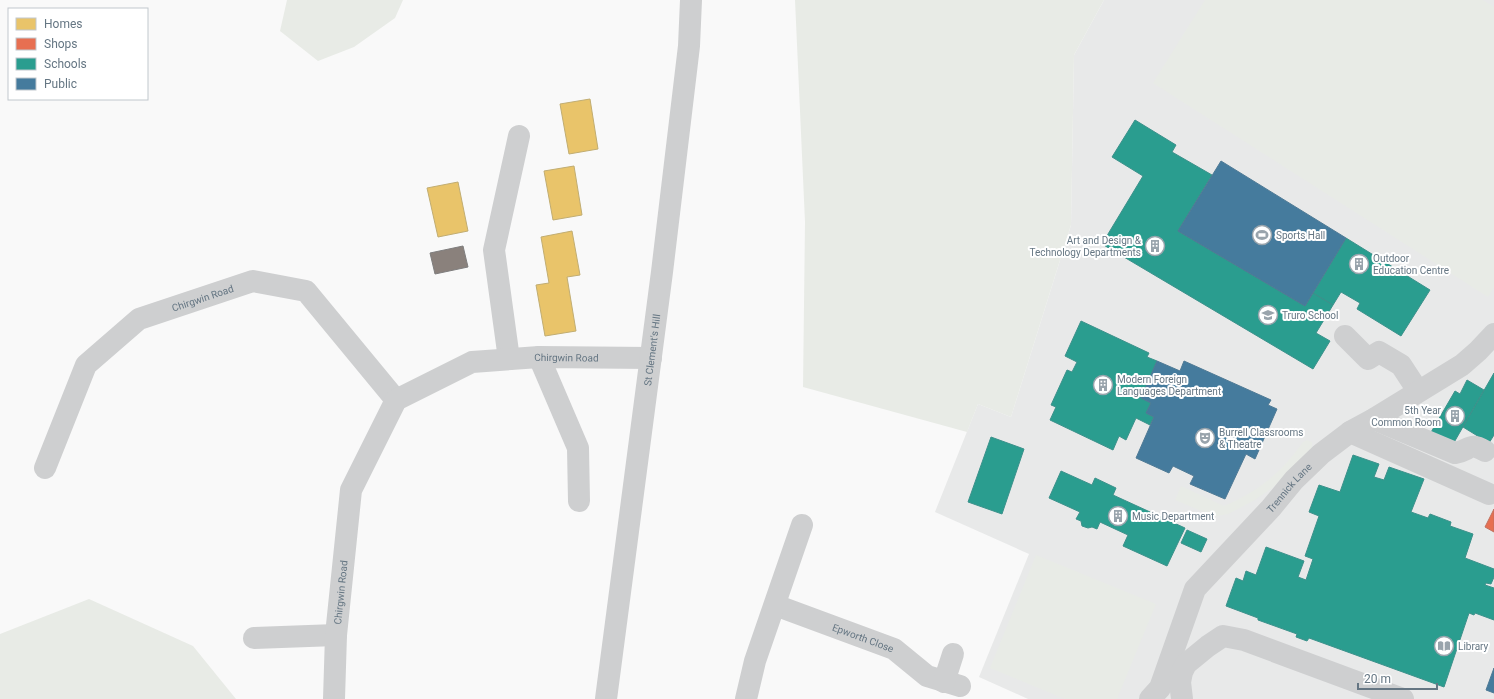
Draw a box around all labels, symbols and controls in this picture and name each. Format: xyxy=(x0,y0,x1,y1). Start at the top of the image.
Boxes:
legend xyxy=(8,8,148,100)
text: Homes xyxy=(44,17,82,31)
text: Shops xyxy=(44,37,78,51)
text: Schools xyxy=(44,57,87,71)
text: Public xyxy=(44,77,77,91)
sports icon: Sports Hall xyxy=(1251,224,1273,246)
place label: Sports Hall xyxy=(1276,230,1325,241)
place label: Art and Design & Technology Departments xyxy=(1029,235,1142,258)
building icon: Art and Design & Technology Departments xyxy=(1144,235,1166,257)
building icon: Outdoor Education Centre xyxy=(1348,253,1370,275)
place label: Outdoor Education Centre xyxy=(1373,253,1449,276)
street label: Chirgwin Road xyxy=(170,283,235,314)
school or university icon: Truro School xyxy=(1257,304,1279,326)
place label: Truro School xyxy=(1282,310,1339,321)
street label: St Clement's Hill xyxy=(642,313,662,387)
street label: Chirgwin Road xyxy=(534,352,599,364)
building icon: Modern Foreign Languages Department xyxy=(1092,374,1114,396)
place label: Modern Foreign Languages Department xyxy=(1117,374,1221,397)
place label: 5th Year Common Room xyxy=(1371,405,1442,428)
building icon: 5th Year Common Room xyxy=(1444,405,1466,427)
theatre icon: Burrell Classrooms & Theatre xyxy=(1194,427,1216,449)
place label: Burrell Classrooms & Theatre xyxy=(1219,427,1303,450)
street label: Trennick Lane xyxy=(1265,461,1314,515)
building icon: Music Department xyxy=(1107,505,1129,527)
place label: Music Department xyxy=(1132,511,1214,522)
street label: Chirgwin Road xyxy=(332,560,350,625)
street label: Epworth Close xyxy=(831,622,895,654)
library icon: Library xyxy=(1433,635,1455,657)
place label: Library xyxy=(1458,641,1489,652)
scale bar xyxy=(1358,665,1437,691)
text: 20 m xyxy=(1364,672,1391,686)

